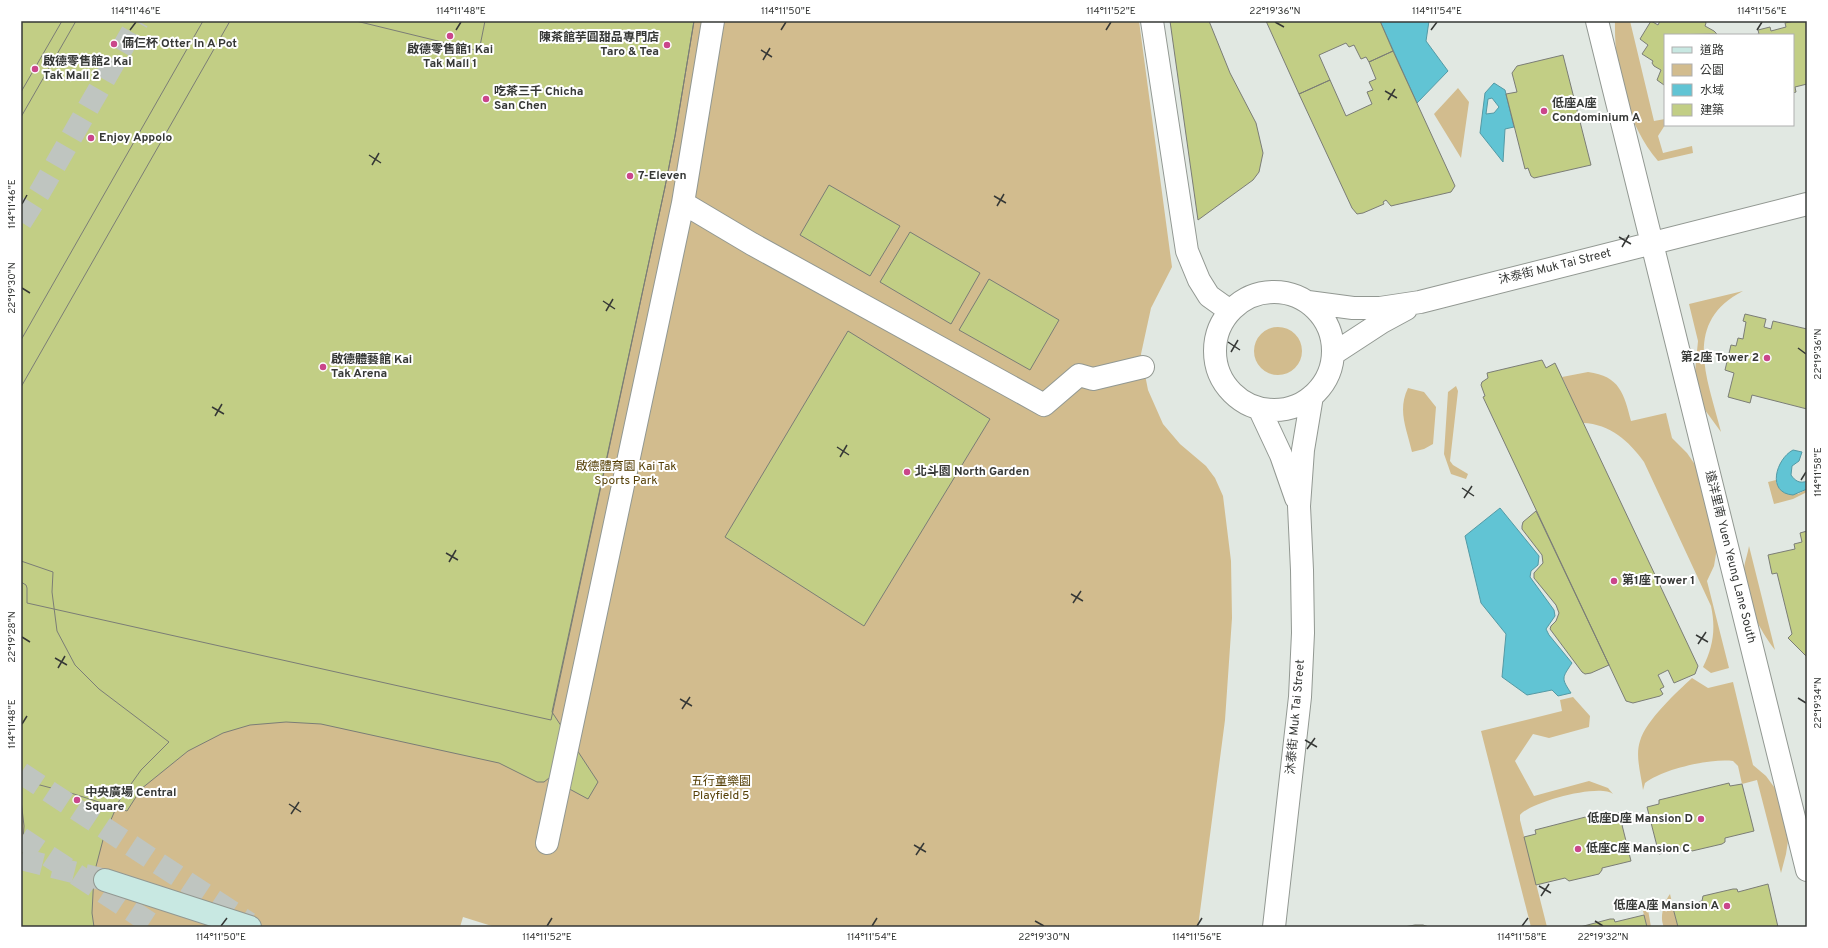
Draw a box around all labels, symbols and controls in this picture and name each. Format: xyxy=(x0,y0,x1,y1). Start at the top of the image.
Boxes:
text: 114°11'46"E xyxy=(111,5,161,18)
text: 114°11'48"E xyxy=(436,5,486,18)
text: 114°11'50"E xyxy=(761,5,811,18)
text: 114°11'52"E xyxy=(1086,5,1136,18)
text: 22°19'36"N xyxy=(1249,5,1301,18)
text: 114°11'54"E xyxy=(1412,5,1462,18)
text: 114°11'56"E xyxy=(1737,5,1787,18)
place label: 陳茶館芋圓甜品專門店 Taro & Tea xyxy=(539,30,659,60)
marker: 啟德零售館1 Kai Tak Mall 1 xyxy=(445,31,455,41)
legend xyxy=(1664,34,1794,126)
place label: 倆仨杯 Otter In A Pot xyxy=(122,36,237,52)
marker: 倆仨杯 Otter In A Pot xyxy=(109,39,119,49)
marker: 陳茶館芋圓甜品專門店 Taro & Tea xyxy=(662,40,672,50)
place label: 啟德零售館1 Kai Tak Mall 1 xyxy=(407,42,493,72)
text: 道路 xyxy=(1700,43,1724,59)
place label: 啟德零售館2 Kai Tak Mall 2 xyxy=(43,54,132,84)
text: 公園 xyxy=(1700,63,1724,79)
marker: 啟德零售館2 Kai Tak Mall 2 xyxy=(30,64,40,74)
text: 水域 xyxy=(1700,83,1724,99)
place label: 吃茶三千 Chicha San Chen xyxy=(494,84,583,114)
marker: 吃茶三千 Chicha San Chen xyxy=(481,94,491,104)
place label: 低座A座 Condominium A xyxy=(1552,96,1641,126)
text: 建築 xyxy=(1700,103,1724,119)
marker: 低座A座 Condominium A xyxy=(1539,106,1549,116)
place label: Enjoy Appolo xyxy=(99,130,173,146)
marker: Enjoy Appolo xyxy=(86,133,96,143)
place label: 7-Eleven xyxy=(638,168,687,184)
marker: 7-Eleven xyxy=(625,171,635,181)
text: 114°11'46"E xyxy=(6,179,19,229)
street label: 沐泰街 Muk Tai Street xyxy=(1497,245,1613,289)
text: 22°19'30"N xyxy=(6,262,19,314)
text: 22°19'36"N xyxy=(1812,328,1825,380)
place label: 第2座 Tower 2 xyxy=(1681,350,1759,366)
place label: 啟德體藝館 Kai Tak Arena xyxy=(331,352,412,382)
marker: 第2座 Tower 2 xyxy=(1762,353,1772,363)
marker: 啟德體藝館 Kai Tak Arena xyxy=(318,362,328,372)
text: 114°11'58"E xyxy=(1812,447,1825,497)
park label: 啟德體育園 Kai Tak Sports Park xyxy=(575,459,677,489)
place label: 北斗園 North Garden xyxy=(915,464,1029,480)
marker: 北斗園 North Garden xyxy=(902,467,912,477)
street label: 遠洋里南 Yuen Yeung Lane South xyxy=(1701,469,1759,645)
place label: 第1座 Tower 1 xyxy=(1622,573,1695,589)
marker: 第1座 Tower 1 xyxy=(1609,576,1619,586)
text: 22°19'28"N xyxy=(6,611,19,663)
street label: 沐泰街 Muk Tai Street xyxy=(1283,659,1309,775)
text: 22°19'34"N xyxy=(1812,677,1825,729)
text: 114°11'48"E xyxy=(6,699,19,749)
park label: 五行童樂園 Playfield 5 xyxy=(691,774,751,804)
place label: 中央廣場 Central Square xyxy=(85,785,177,815)
marker: 中央廣場 Central Square xyxy=(72,795,82,805)
place label: 低座D座 Mansion D xyxy=(1587,811,1693,827)
marker: 低座D座 Mansion D xyxy=(1696,814,1706,824)
place label: 低座C座 Mansion C xyxy=(1586,841,1690,857)
marker: 低座C座 Mansion C xyxy=(1573,844,1583,854)
place label: 低座A座 Mansion A xyxy=(1614,898,1719,914)
marker: 低座A座 Mansion A xyxy=(1722,901,1732,911)
text: 114°11'50"E xyxy=(196,931,246,944)
text: 114°11'52"E xyxy=(522,931,572,944)
text: 114°11'54"E xyxy=(847,931,897,944)
text: 22°19'30"N xyxy=(1018,931,1070,944)
text: 114°11'56"E xyxy=(1172,931,1222,944)
text: 114°11'58"E xyxy=(1497,931,1547,944)
text: 22°19'32"N xyxy=(1577,931,1629,944)

